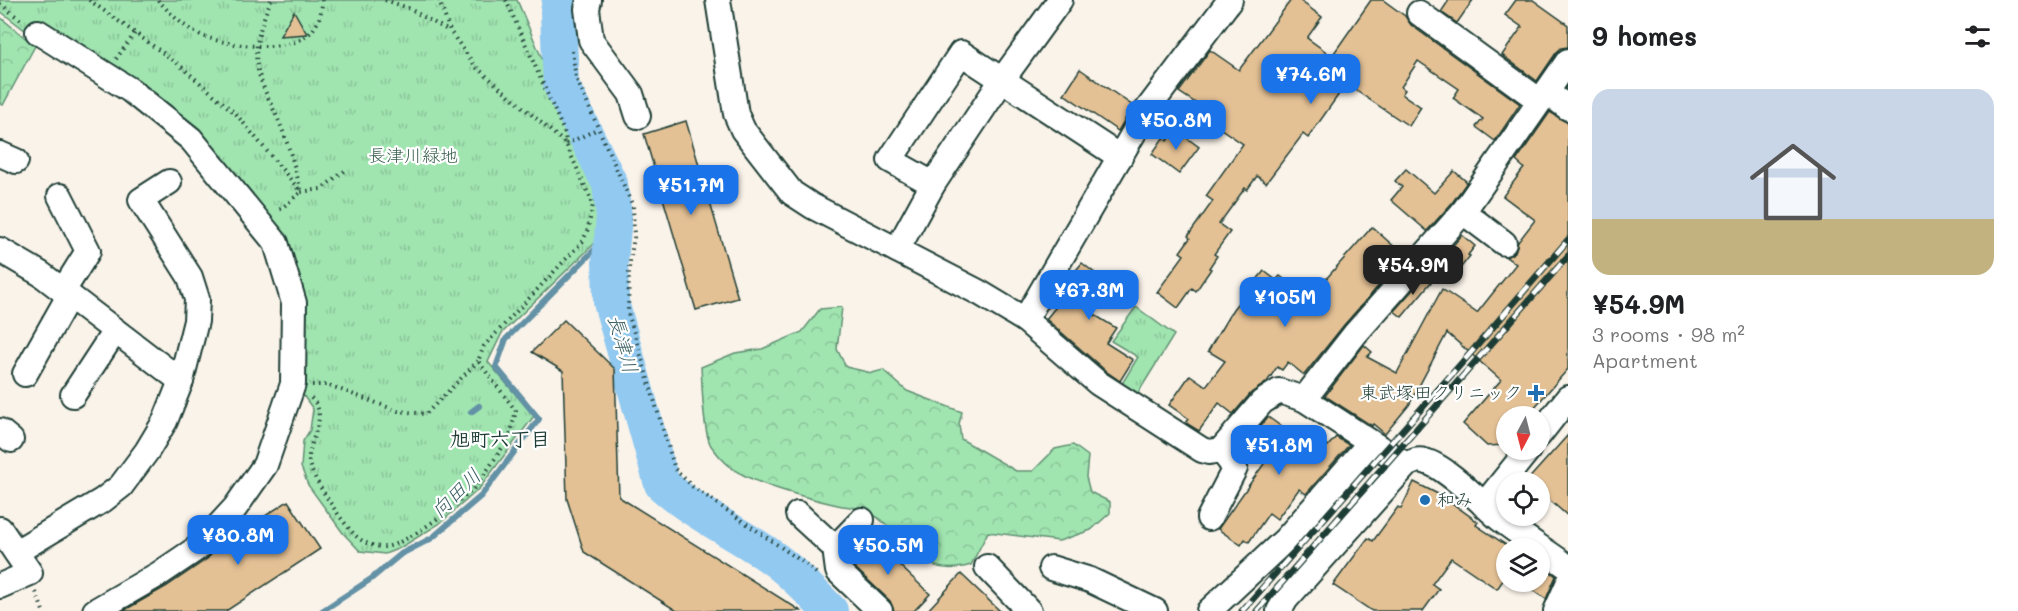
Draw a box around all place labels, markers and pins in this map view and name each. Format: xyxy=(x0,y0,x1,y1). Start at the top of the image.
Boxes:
pin: ¥74.6M xyxy=(1262,54,1360,105)
pin: ¥50.8M xyxy=(1127,100,1225,151)
pin: ¥51.7M xyxy=(642,165,740,216)
pin: ¥54.9M xyxy=(1364,245,1462,296)
pin: ¥67.3M xyxy=(1040,270,1138,321)
pin: ¥105M xyxy=(1243,277,1327,328)
place label: 東武塚田クリニック xyxy=(1360,380,1522,404)
marker: 東武塚田クリニック xyxy=(1527,384,1545,402)
pin: ¥51.8M xyxy=(1230,425,1328,476)
place label: 和み xyxy=(1437,487,1473,511)
marker: 和み xyxy=(1418,493,1432,507)
pin: ¥80.8M xyxy=(189,515,287,566)
pin: ¥50.5M xyxy=(839,525,937,576)

